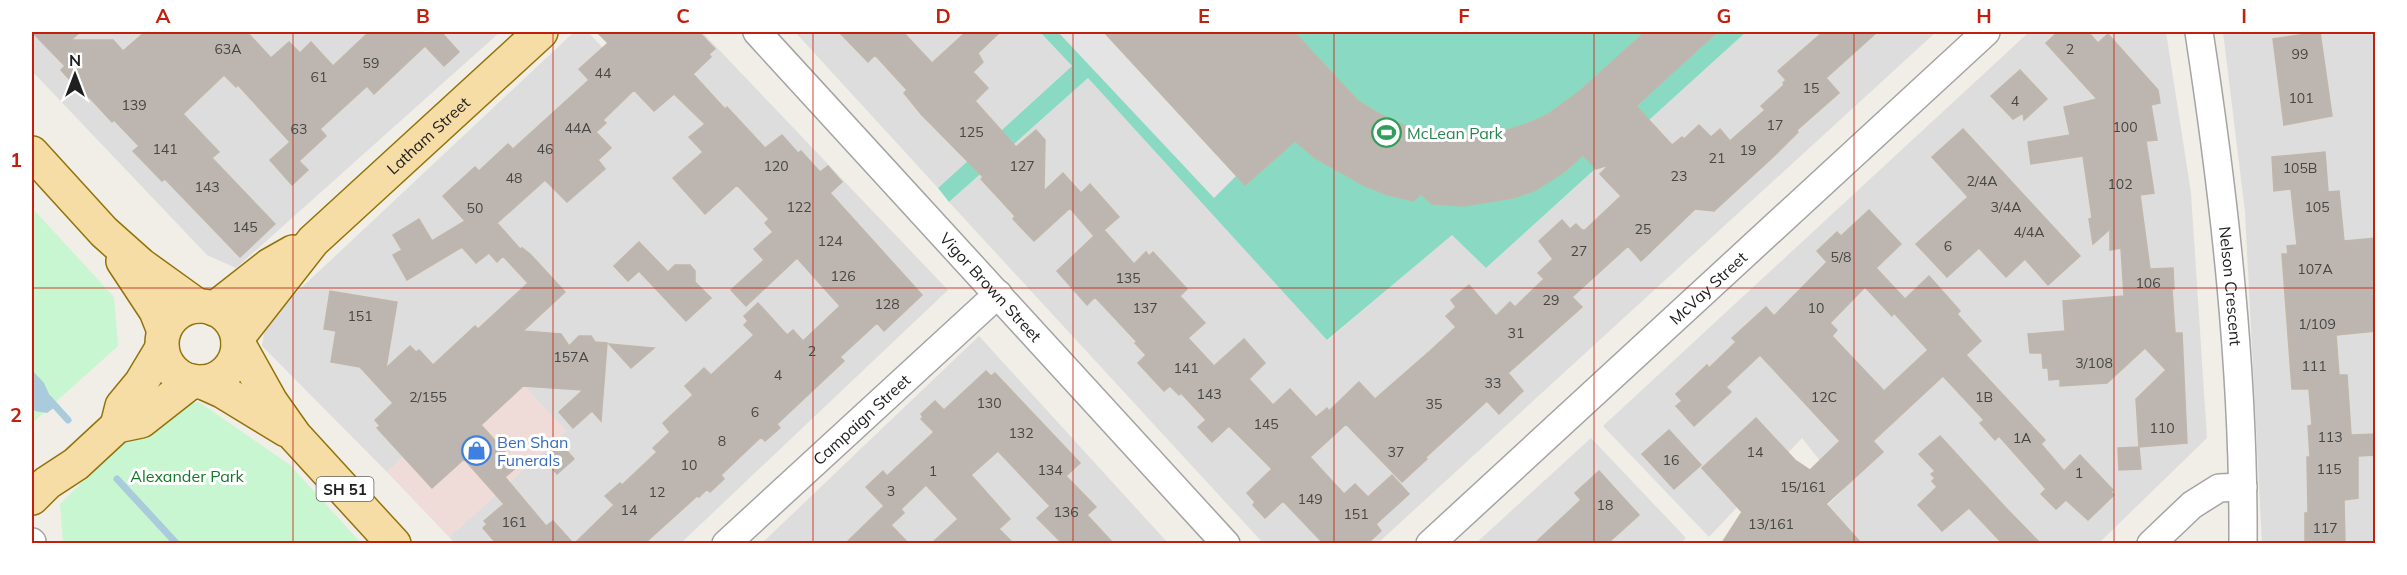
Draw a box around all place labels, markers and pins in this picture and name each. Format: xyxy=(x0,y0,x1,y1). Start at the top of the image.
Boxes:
sports icon: McLean Park xyxy=(1370,117,1402,149)
place label: McLean Park xyxy=(1407,123,1504,143)
place label: Ben Shan Funerals xyxy=(497,432,568,470)
shop icon: Ben Shan Funerals xyxy=(460,435,492,467)

